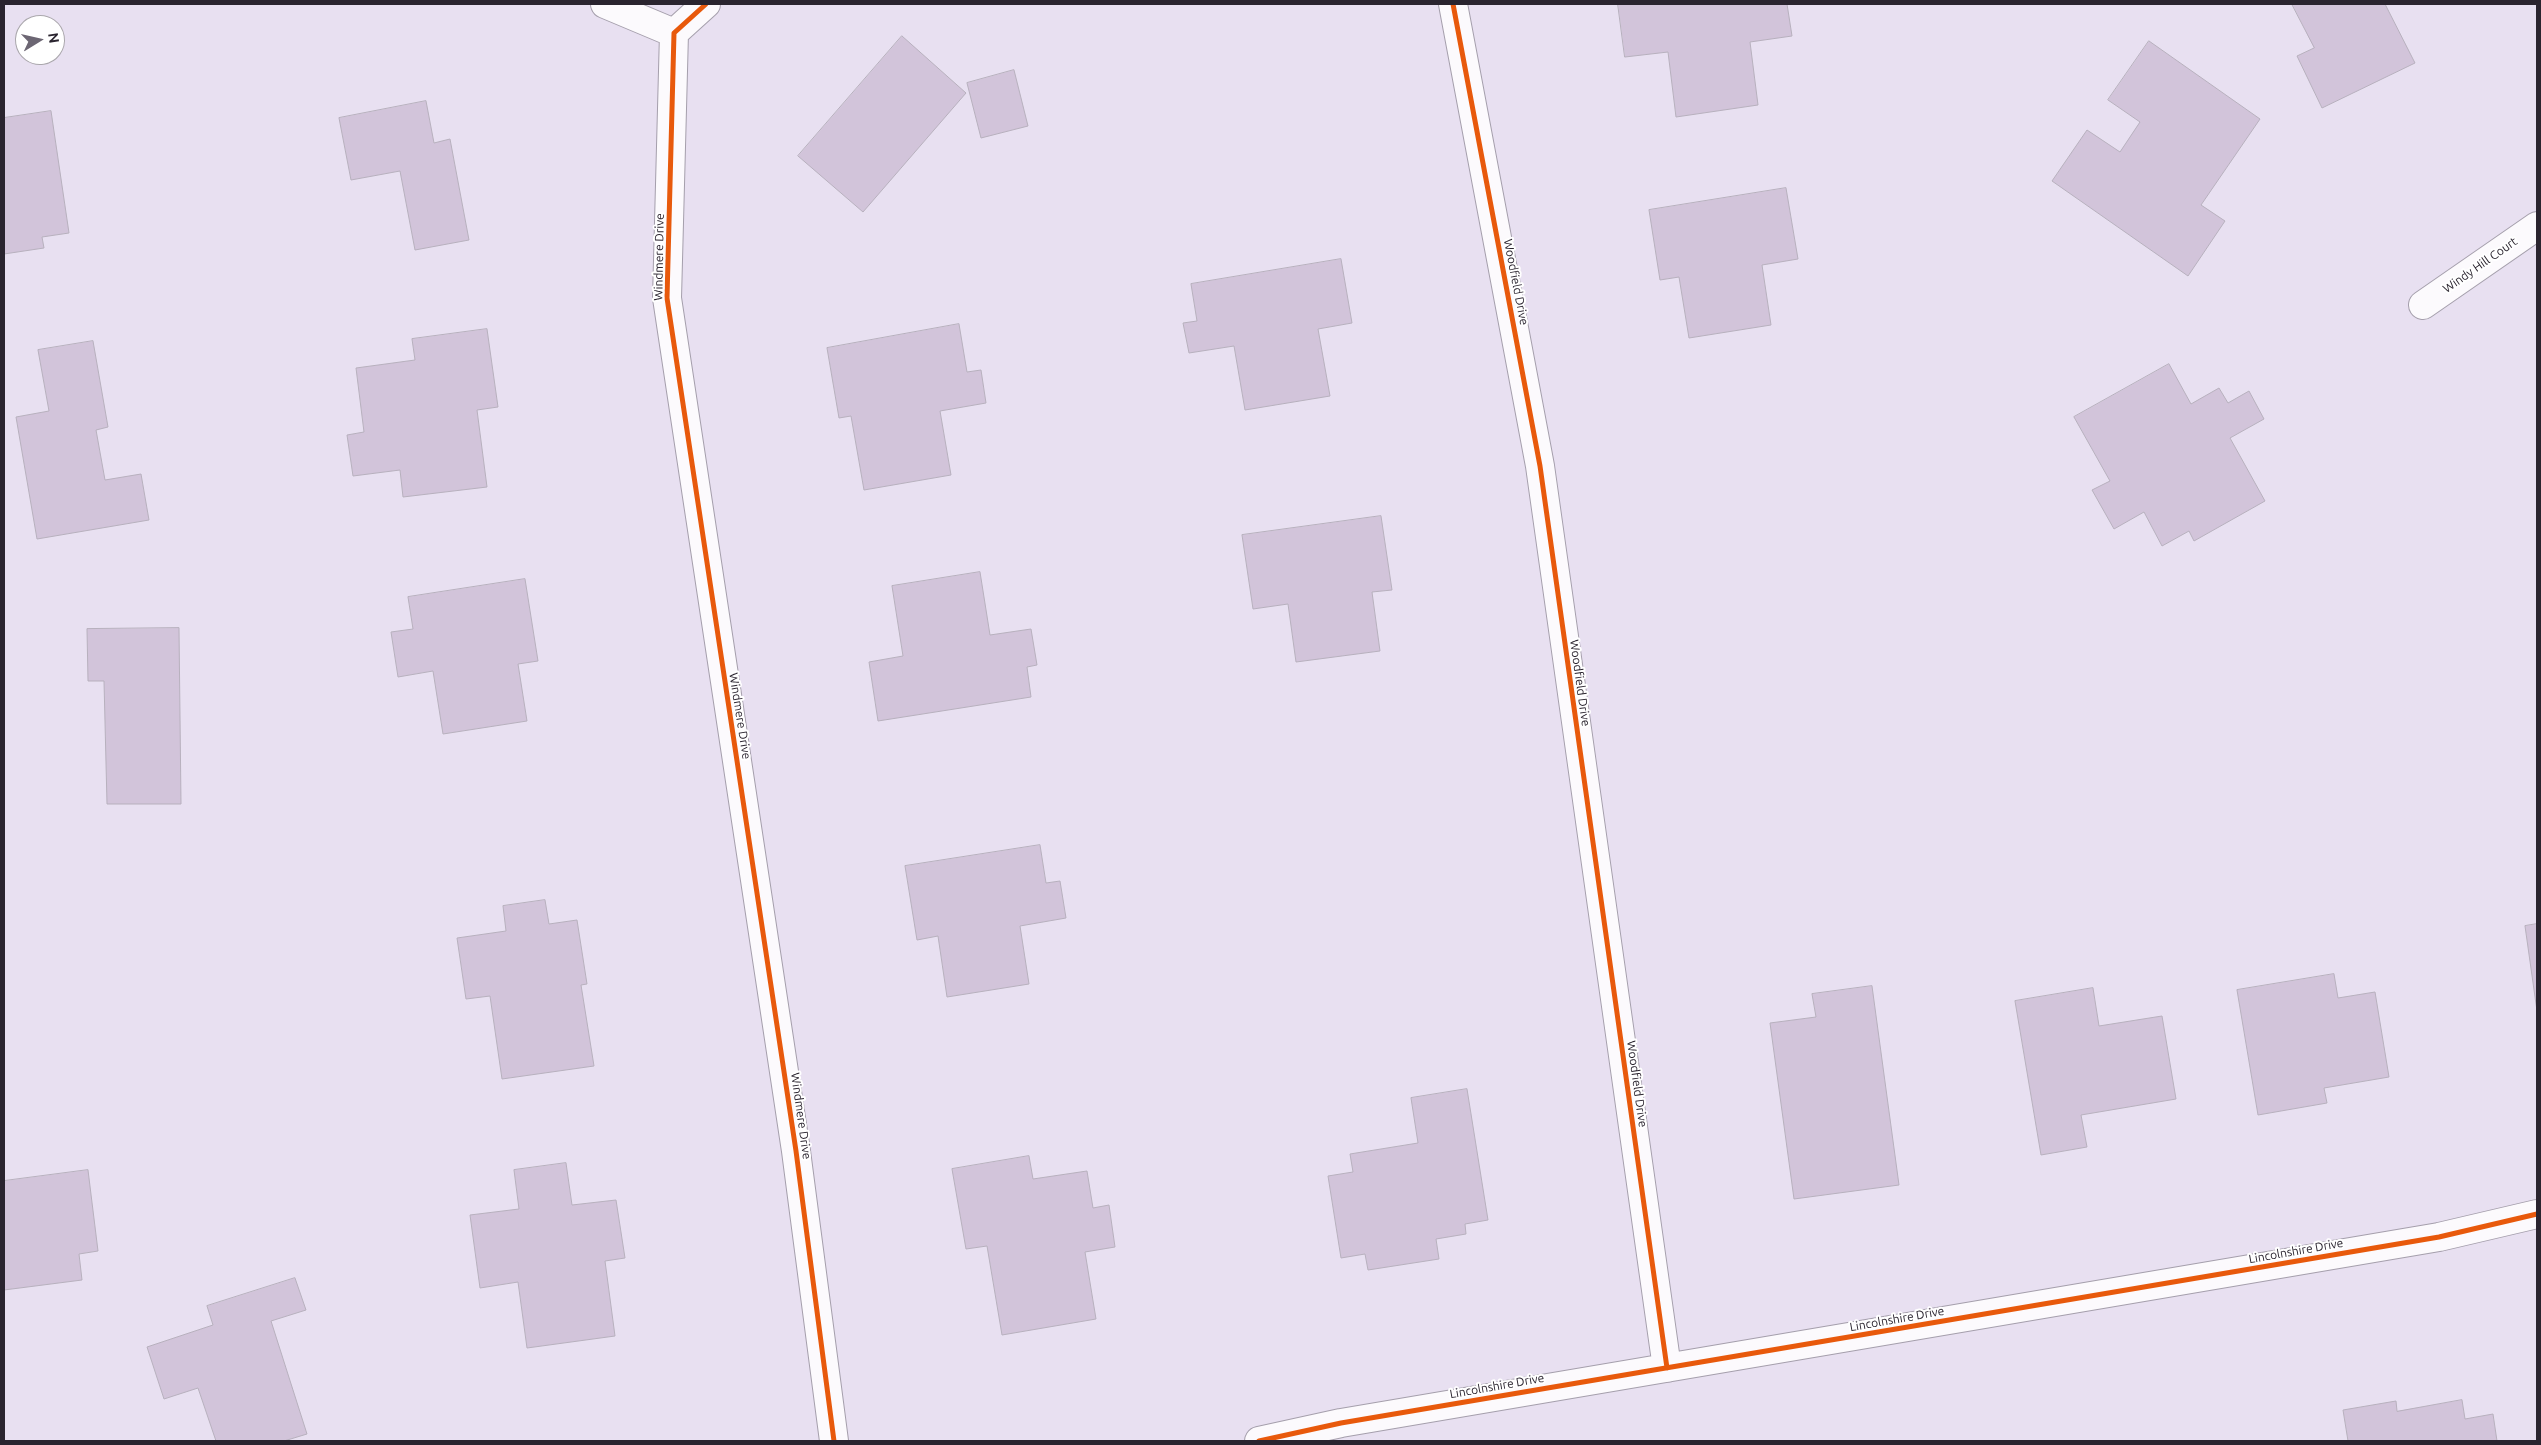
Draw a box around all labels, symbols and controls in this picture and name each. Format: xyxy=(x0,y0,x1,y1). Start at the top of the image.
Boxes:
north arrow xyxy=(15,15,65,65)
text: N xyxy=(45,31,63,44)
street label: Windmere Drive xyxy=(651,213,667,301)
street label: Windy Hill Court xyxy=(2440,234,2520,296)
street label: Woodfield Drive xyxy=(1501,238,1531,326)
street label: Woodfield Drive xyxy=(1567,639,1593,727)
street label: Windmere Drive xyxy=(726,672,754,760)
street label: Woodfield Drive xyxy=(1624,1040,1650,1128)
street label: Windmere Drive xyxy=(788,1072,814,1160)
street label: Lincolnshire Drive xyxy=(2248,1236,2344,1266)
street label: Lincolnshire Drive xyxy=(1849,1304,1945,1334)
street label: Lincolnshire Drive xyxy=(1449,1371,1545,1401)

